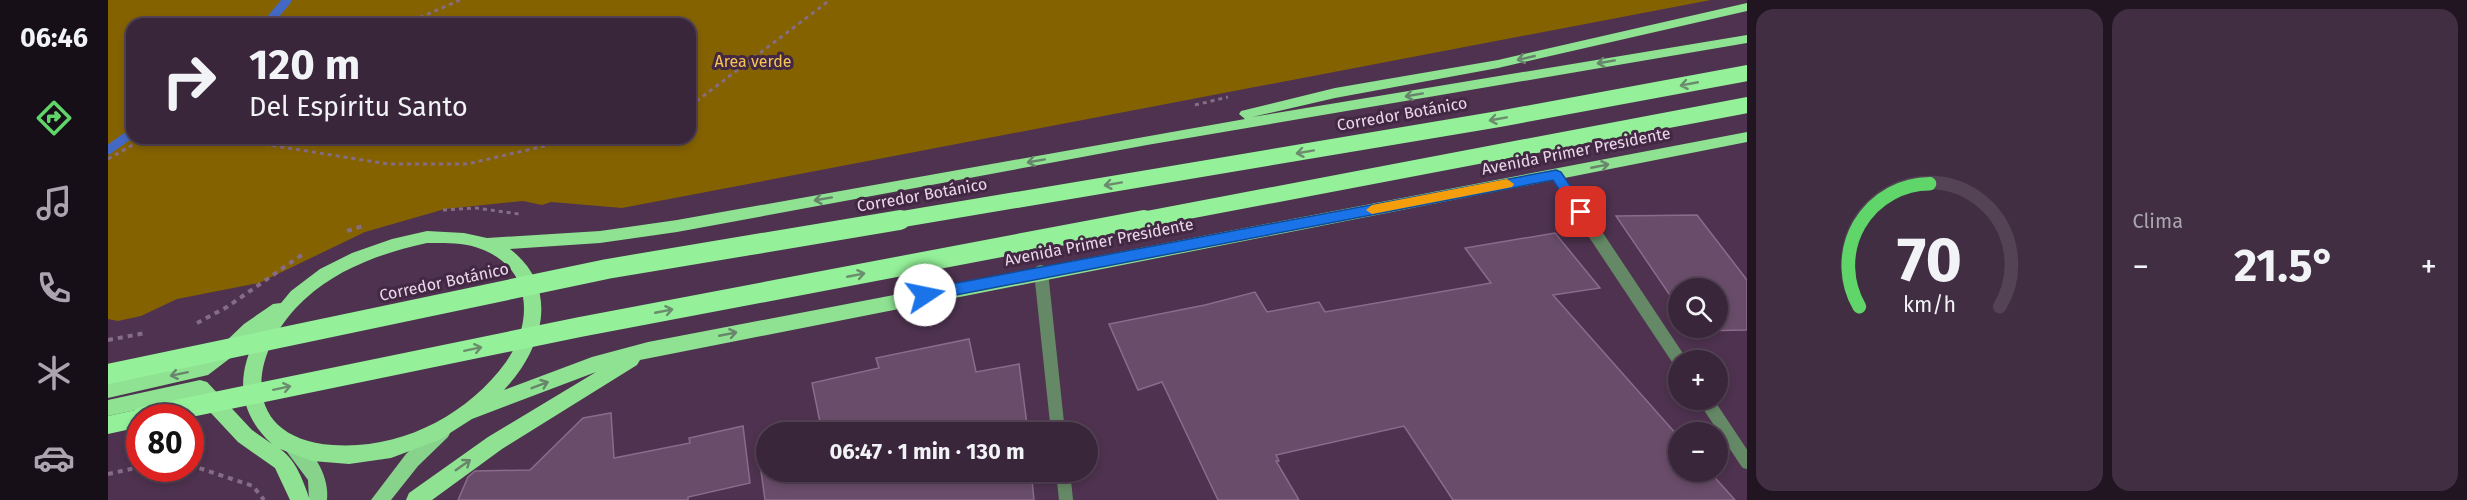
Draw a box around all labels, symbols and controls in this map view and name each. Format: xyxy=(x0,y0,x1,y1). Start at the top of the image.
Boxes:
text: 06:46 xyxy=(20,22,88,54)
text: 120 m xyxy=(249,40,360,90)
icon: right xyxy=(150,42,228,120)
park label: Area verde xyxy=(715,52,791,71)
one-way arrow xyxy=(1517,52,1536,64)
one-way arrow xyxy=(1597,57,1617,68)
one-way arrow xyxy=(1680,79,1700,90)
one-way arrow xyxy=(1405,90,1425,101)
text: Del Espíritu Santo xyxy=(249,91,468,123)
street label: Corredor Botánico xyxy=(1335,93,1469,135)
icon: directions xyxy=(33,97,75,139)
one-way arrow xyxy=(1488,114,1508,125)
street label: Avenida Primer Presidente xyxy=(1480,123,1672,179)
one-way arrow xyxy=(1296,146,1316,157)
one-way arrow xyxy=(1027,155,1046,166)
one-way arrow xyxy=(1589,160,1609,171)
street label: Corredor Botánico xyxy=(855,174,989,216)
one-way arrow xyxy=(1104,179,1124,190)
icon: music xyxy=(33,182,75,224)
pin xyxy=(1555,186,1606,237)
one-way arrow xyxy=(814,194,834,205)
icon: arrive xyxy=(1564,195,1597,228)
text: Clima xyxy=(2133,209,2183,233)
street label: Avenida Primer Presidente xyxy=(1003,214,1195,270)
text: 70 xyxy=(1897,223,1962,298)
text: 21.5° xyxy=(2234,239,2336,293)
text: − xyxy=(2133,247,2149,287)
text: + xyxy=(2421,247,2437,287)
street label: Corredor Botánico xyxy=(378,259,510,305)
position arrow xyxy=(893,263,957,327)
icon: phone xyxy=(33,267,75,309)
one-way arrow xyxy=(845,269,865,280)
map controls xyxy=(1668,278,1728,482)
button: search xyxy=(1668,278,1728,338)
text: km/h xyxy=(1903,292,1956,318)
one-way arrow xyxy=(654,305,674,316)
one-way arrow xyxy=(717,328,737,339)
one-way arrow xyxy=(463,343,482,354)
button: + xyxy=(1668,350,1728,410)
icon: climate xyxy=(33,352,75,394)
one-way arrow xyxy=(170,369,190,380)
one-way arrow xyxy=(530,379,549,390)
one-way arrow xyxy=(272,382,291,393)
speed limit sign: 80 xyxy=(126,404,204,482)
button: − xyxy=(1668,422,1728,482)
icon: car xyxy=(33,437,75,479)
text: 06:47 · 1 min · 130 m xyxy=(829,438,1025,465)
one-way arrow xyxy=(454,459,470,471)

